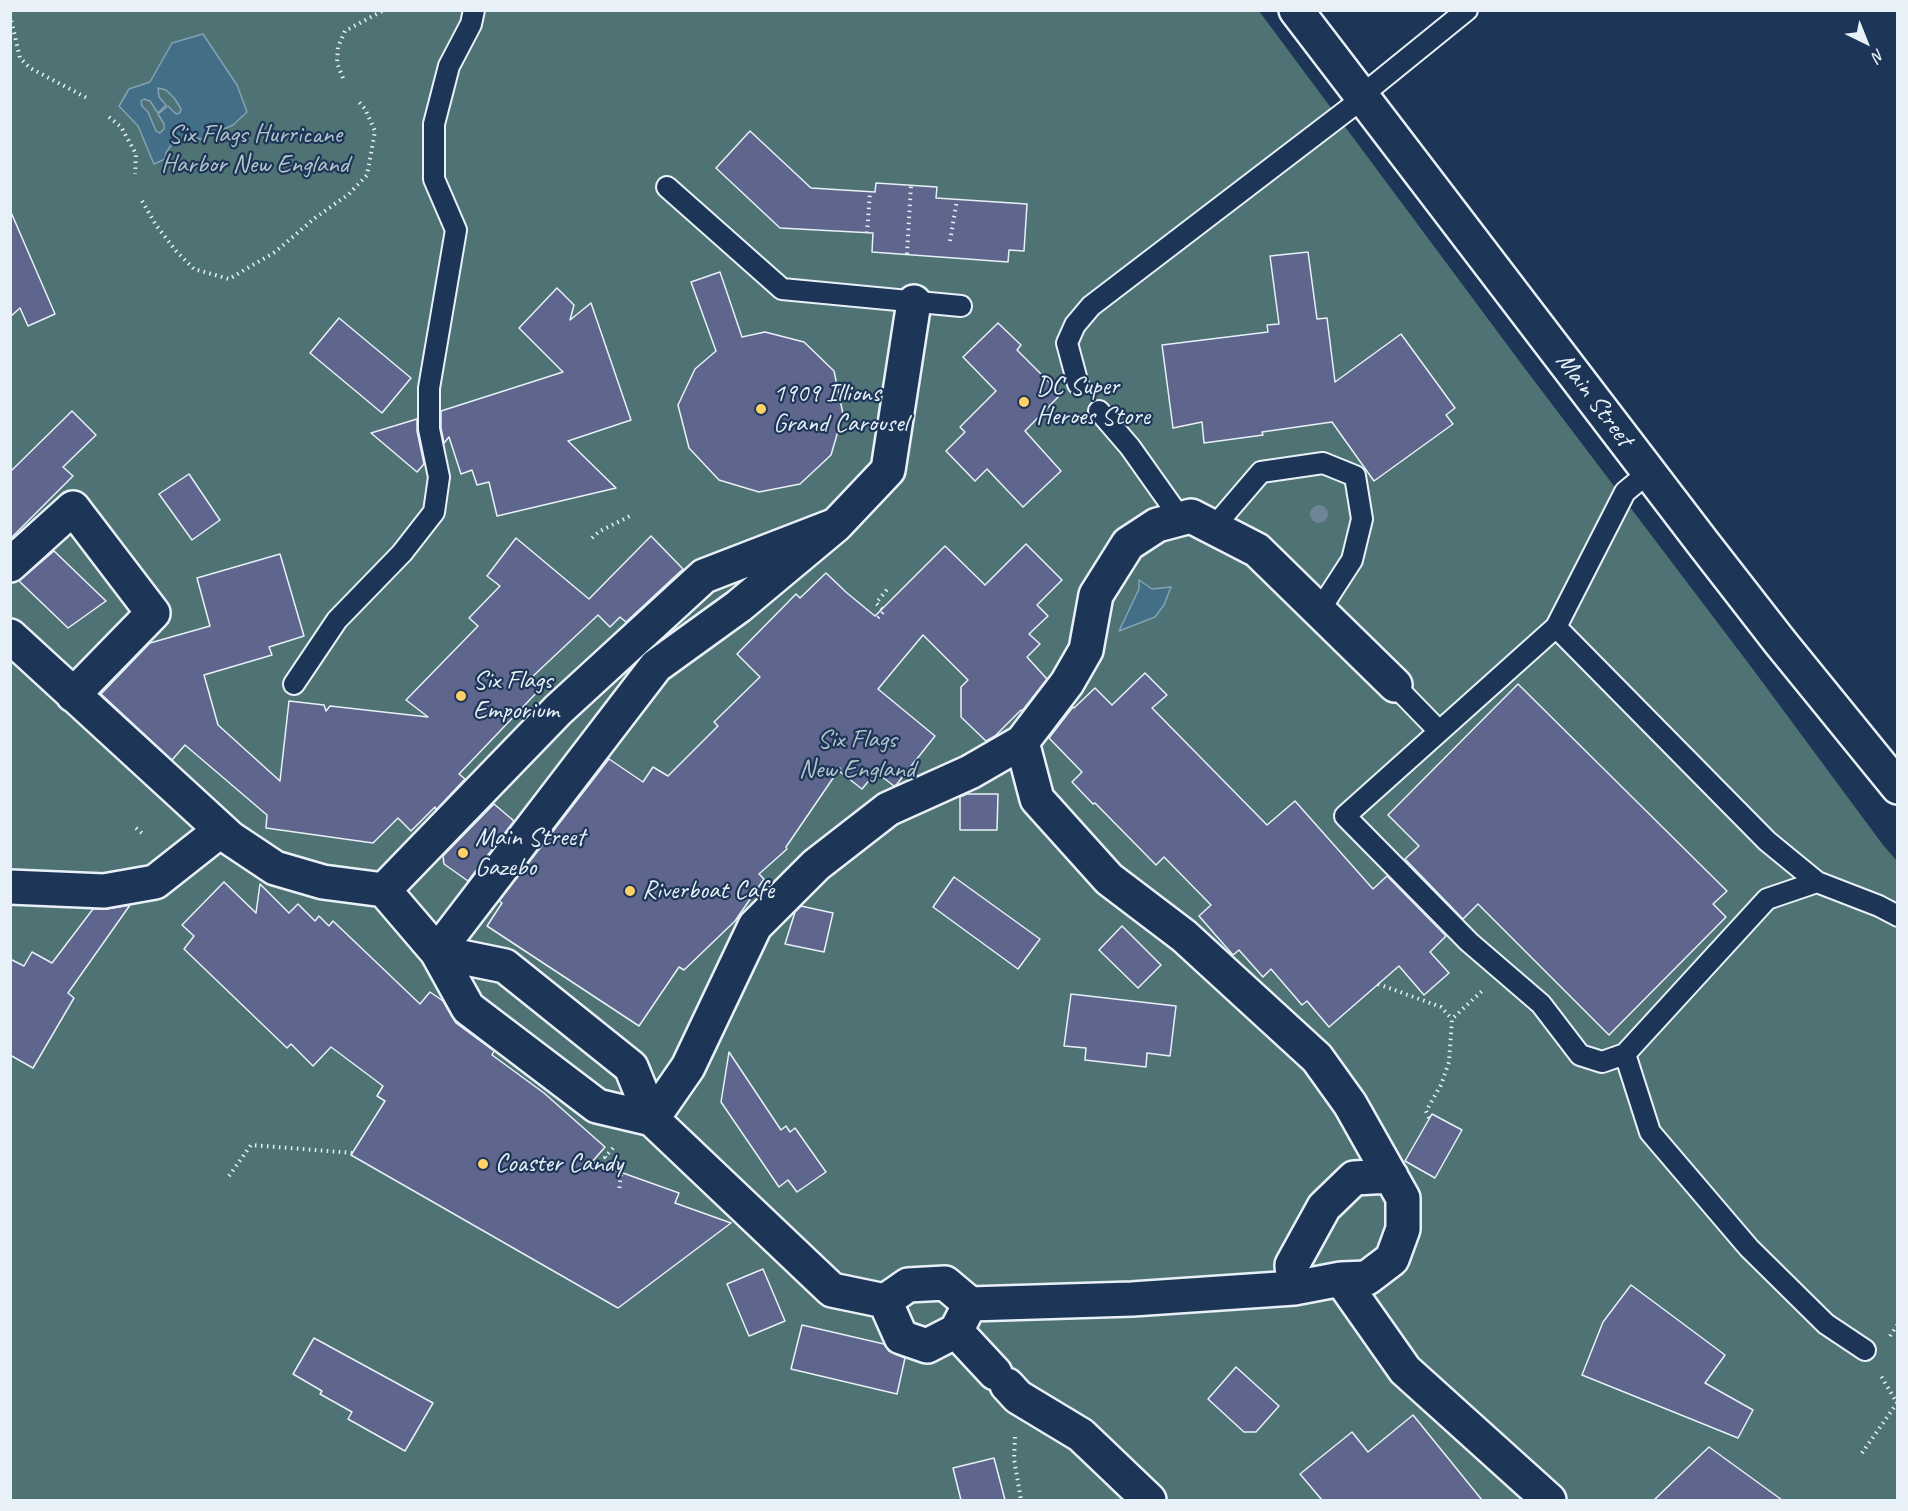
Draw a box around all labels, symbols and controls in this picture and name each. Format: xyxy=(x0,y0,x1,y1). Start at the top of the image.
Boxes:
north arrow xyxy=(1836,12,1896,72)
text: N xyxy=(1868,44,1889,66)
park label: Six Flags Hurricane Harbor New England xyxy=(161,119,349,180)
street label: Main Street xyxy=(1549,347,1639,453)
place label: DC Super Heroes Store xyxy=(1036,371,1150,432)
place label: 1909 Illions Grand Carousel xyxy=(773,378,908,440)
marker: DC Super Heroes Store xyxy=(1017,395,1031,409)
marker: 1909 Illions Grand Carousel xyxy=(754,402,768,416)
place label: Six Flags Emporium xyxy=(473,665,559,726)
marker: Six Flags Emporium xyxy=(454,689,468,703)
park label: Six Flags New England xyxy=(799,724,915,786)
place label: Main Street Gazebo xyxy=(475,822,585,884)
marker: Main Street Gazebo xyxy=(456,846,470,860)
place label: Riverboat Cafe xyxy=(642,875,774,907)
marker: Riverboat Cafe xyxy=(623,884,637,898)
place label: Coaster Candy xyxy=(495,1148,623,1180)
marker: Coaster Candy xyxy=(476,1157,490,1171)

